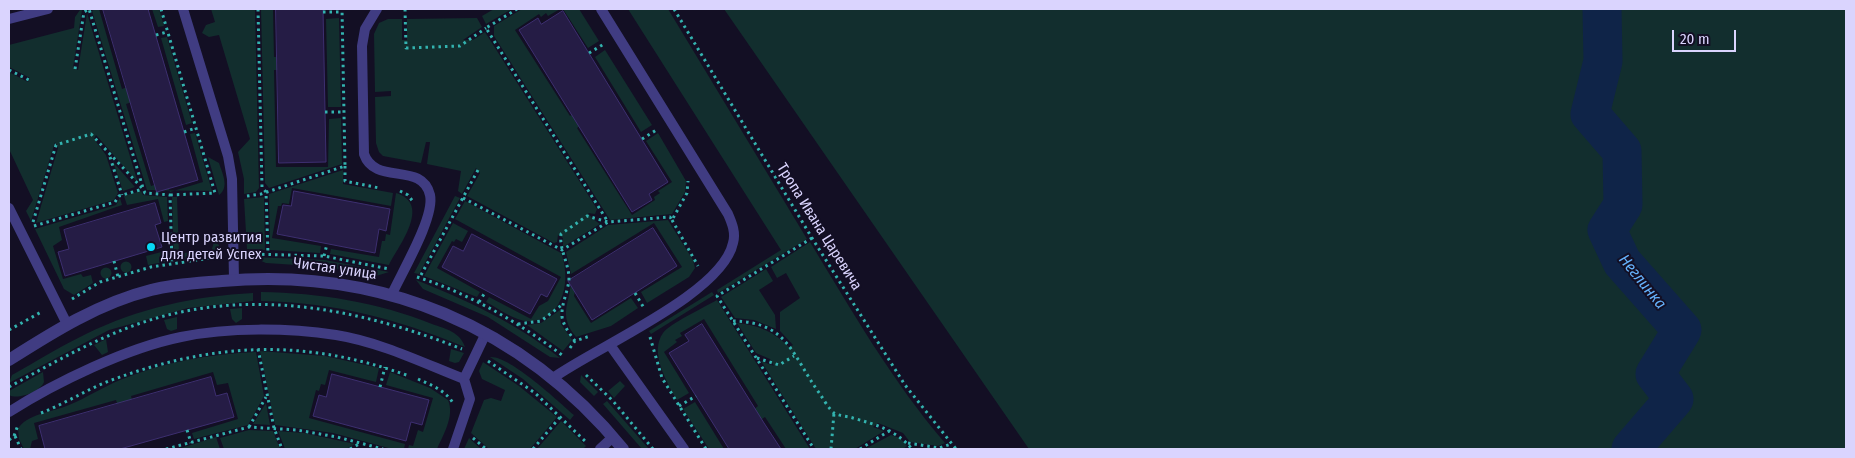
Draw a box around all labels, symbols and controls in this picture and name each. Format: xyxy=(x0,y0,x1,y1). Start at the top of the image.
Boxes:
scale bar xyxy=(1675,20,1739,52)
text: 20 m xyxy=(1680,30,1710,48)
street label: Тропа Ивана Царевича xyxy=(773,160,865,294)
place label: Центр развития для детей Успех xyxy=(161,229,262,264)
marker: Центр развития для детей Успех xyxy=(145,241,157,253)
water label: Неглинка xyxy=(1614,251,1670,313)
street label: Чистая улица xyxy=(292,254,378,284)

